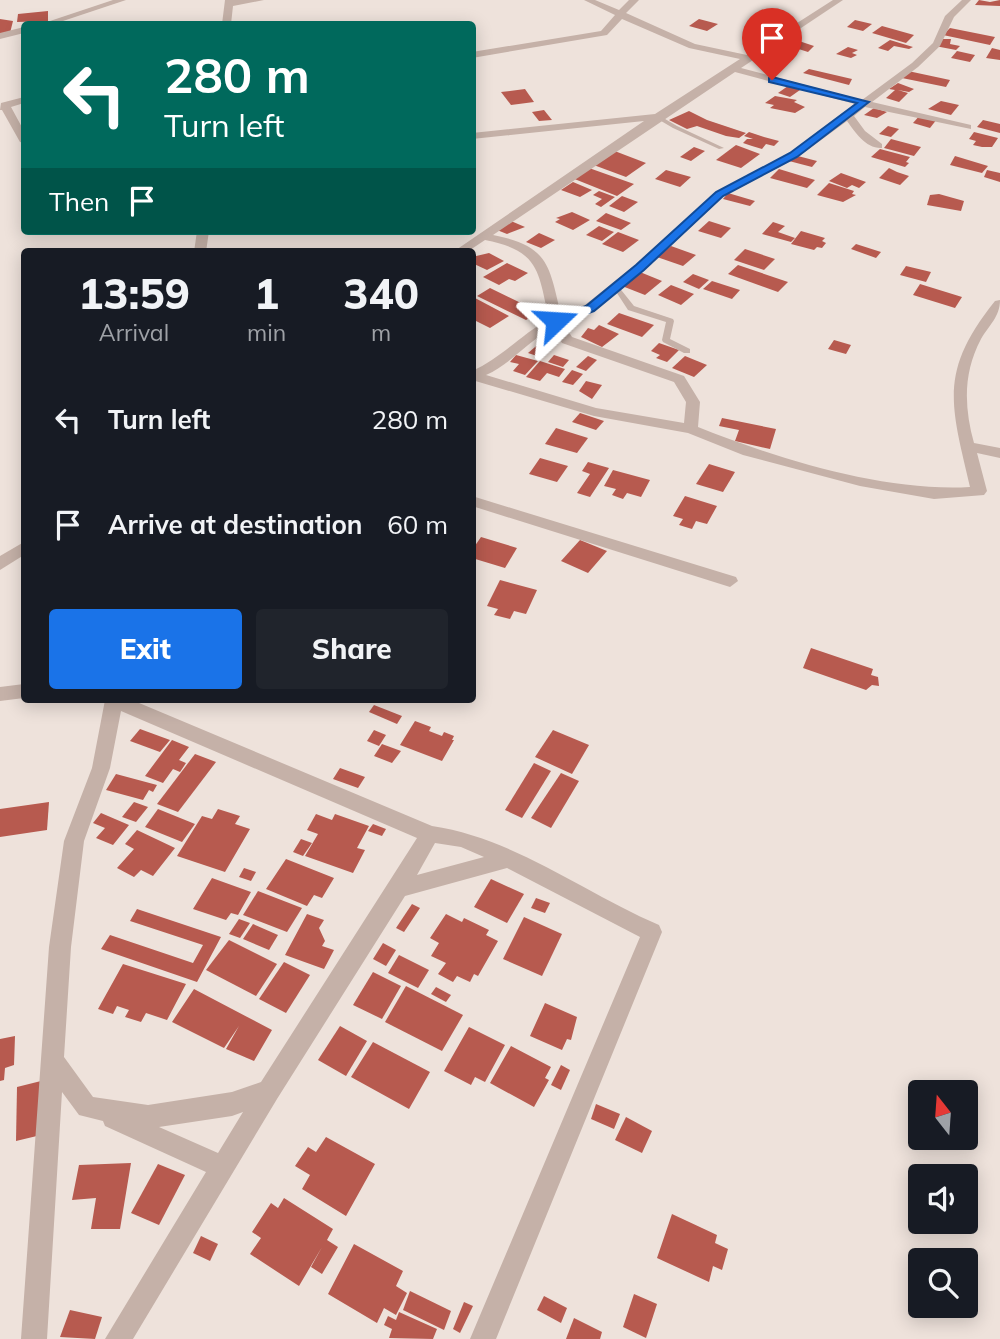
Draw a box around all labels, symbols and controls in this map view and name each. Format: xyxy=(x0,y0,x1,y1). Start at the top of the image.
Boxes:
pin xyxy=(742,8,802,80)
icon: arrive xyxy=(753,19,791,57)
text: 280 m xyxy=(164,44,310,105)
icon: left xyxy=(49,49,140,140)
text: Turn left xyxy=(164,105,284,145)
icon: arrive xyxy=(123,182,161,220)
text: Then xyxy=(49,185,109,218)
text: 13:59 xyxy=(78,267,190,320)
text: 1 xyxy=(254,267,279,320)
text: 340 xyxy=(343,267,419,320)
position arrow xyxy=(519,284,593,358)
text: Arrival xyxy=(99,318,169,347)
text: min xyxy=(247,318,286,347)
text: m xyxy=(371,318,391,347)
icon: left xyxy=(49,401,87,439)
text: Turn left xyxy=(108,403,210,436)
text: 280 m xyxy=(372,403,448,436)
icon: arrive xyxy=(49,506,87,544)
text: Arrive at destination xyxy=(108,508,363,541)
text: 60 m xyxy=(387,508,448,541)
button: Exit xyxy=(49,609,242,689)
button: Share xyxy=(256,609,448,689)
north arrow xyxy=(908,1080,978,1150)
map controls xyxy=(908,1080,978,1318)
button: sound xyxy=(908,1164,978,1234)
button: search xyxy=(908,1248,978,1318)

